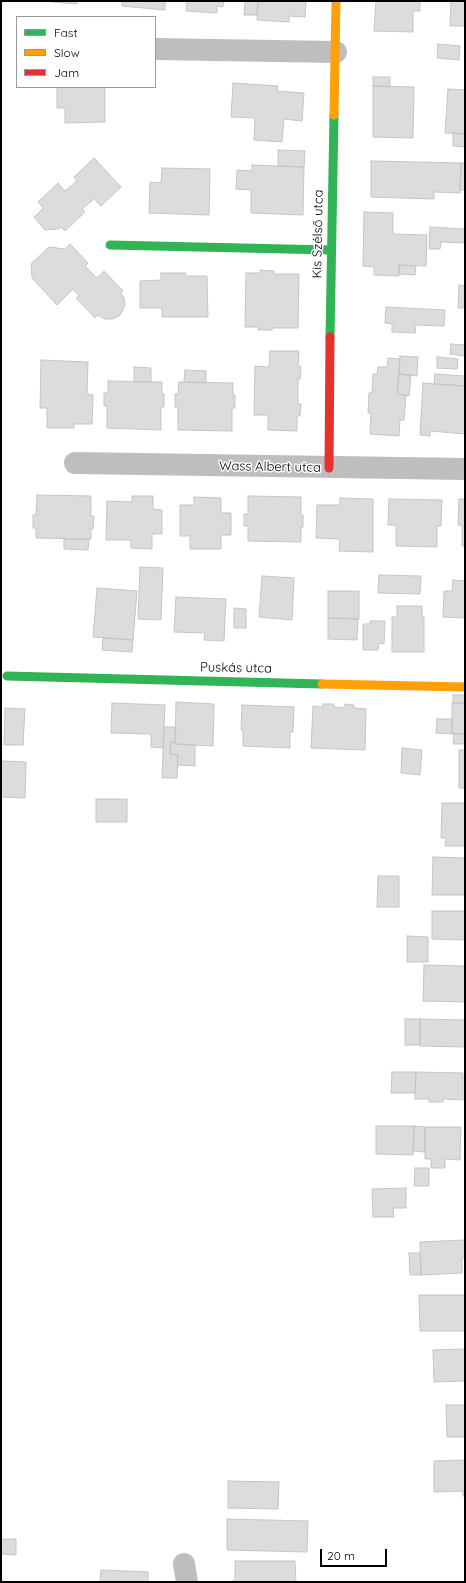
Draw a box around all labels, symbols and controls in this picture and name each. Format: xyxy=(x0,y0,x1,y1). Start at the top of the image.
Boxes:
legend xyxy=(16,16,156,88)
text: Fast xyxy=(54,25,78,40)
text: Slow xyxy=(54,45,80,60)
text: Jam xyxy=(54,65,79,80)
street label: Kis Szélső utca xyxy=(309,189,327,279)
street label: Wass Albert utca xyxy=(219,458,321,476)
street label: Puskás utca xyxy=(200,660,272,676)
scale bar xyxy=(322,1541,389,1567)
text: 20 m xyxy=(327,1548,355,1563)

